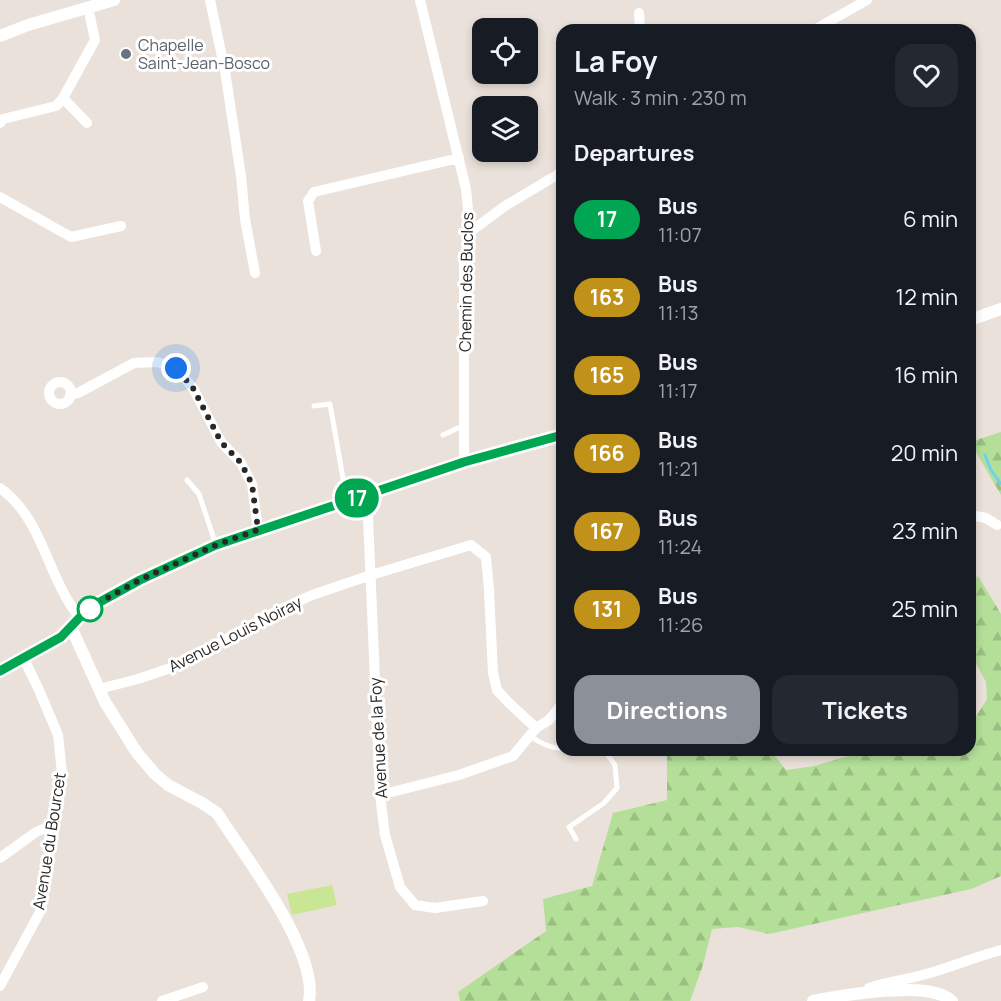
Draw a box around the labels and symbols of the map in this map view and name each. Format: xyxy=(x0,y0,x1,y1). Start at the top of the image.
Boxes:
place label: Chapelle Saint-Jean-Bosco xyxy=(138,34,270,74)
marker: Chapelle Saint-Jean-Bosco xyxy=(119,47,133,61)
street label: Chemin des Buclos xyxy=(454,212,478,352)
your location xyxy=(161,353,191,383)
line badge: 17 xyxy=(330,478,384,518)
street label: Avenue Louis Noiray xyxy=(165,591,306,677)
unlabelled marker xyxy=(77,596,103,622)
street label: Avenue de la Foy xyxy=(364,676,392,799)
street label: Avenue du Bourcet xyxy=(27,771,71,911)

